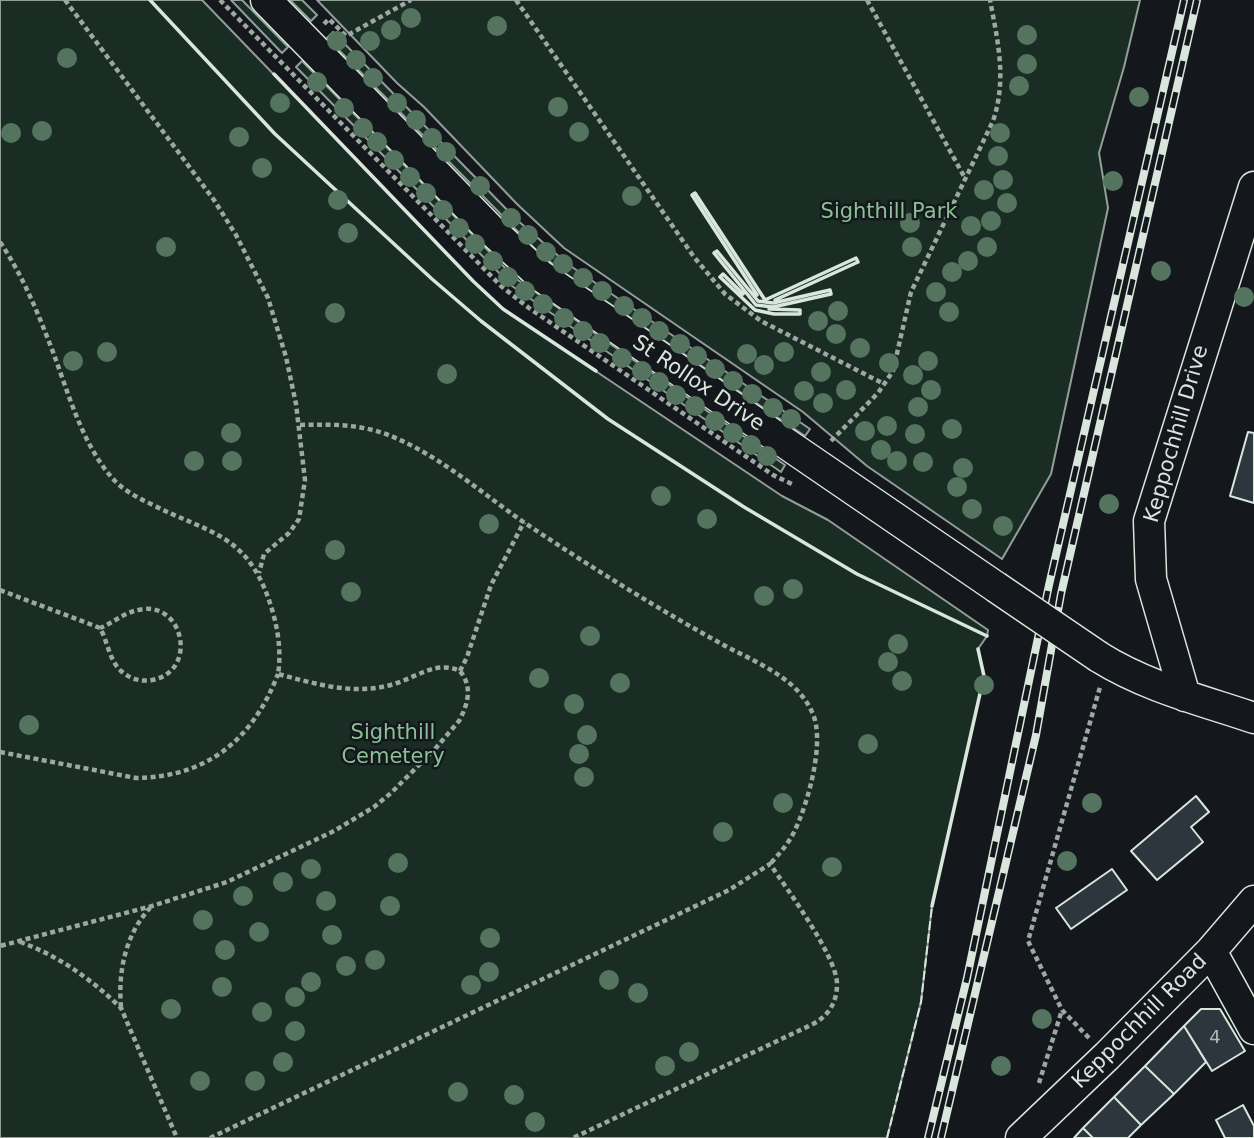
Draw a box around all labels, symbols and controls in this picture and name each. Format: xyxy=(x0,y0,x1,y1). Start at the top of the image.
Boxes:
park label: Sighthill Park xyxy=(821,200,957,226)
street label: St Rollox Drive xyxy=(627,331,769,437)
street label: Keppochhill Drive xyxy=(1140,342,1214,526)
park label: Sighthill Cemetery xyxy=(341,721,445,771)
street label: Keppochhill Road xyxy=(1067,949,1213,1095)
house number: 4 xyxy=(1209,1027,1221,1049)

